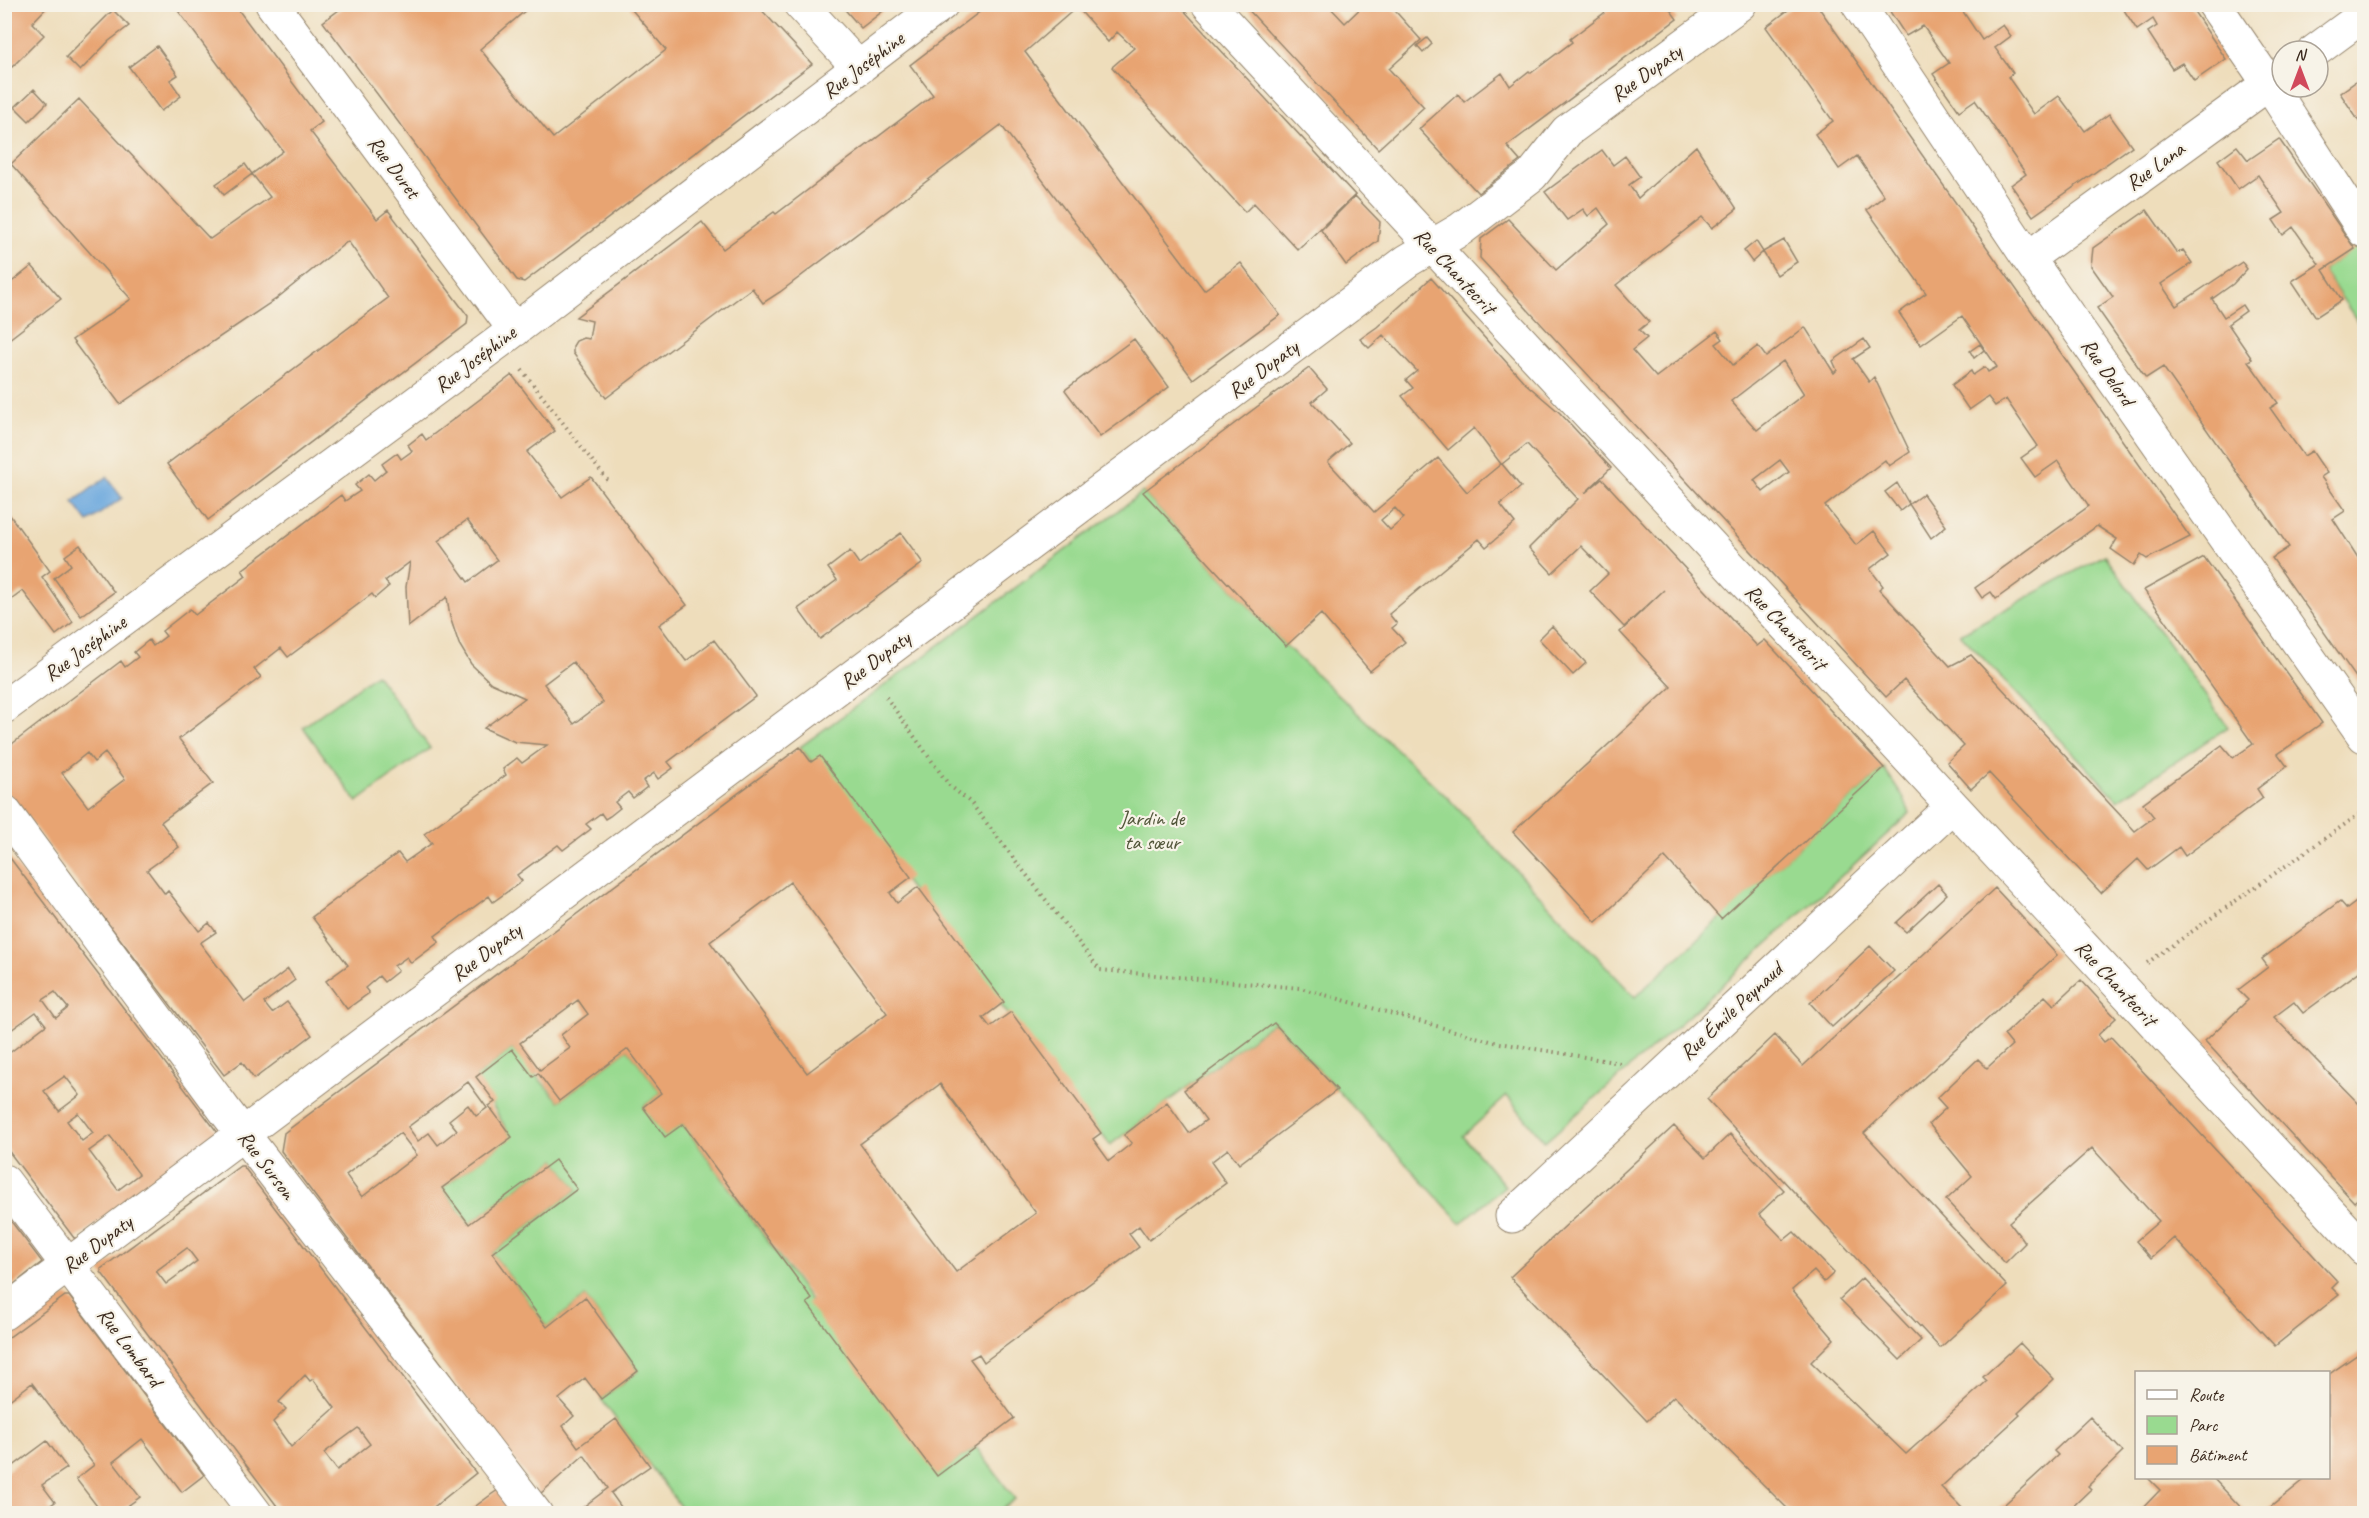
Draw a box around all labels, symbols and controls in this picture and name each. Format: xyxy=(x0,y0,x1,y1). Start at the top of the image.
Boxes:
street label: Rue Joséphine xyxy=(817,25,910,104)
street label: Rue Dupaty xyxy=(1605,37,1688,107)
north arrow xyxy=(2270,39,2330,99)
text: N xyxy=(2295,45,2308,65)
street label: Rue Duret xyxy=(362,131,427,205)
street label: Rue Lana xyxy=(2120,135,2191,196)
street label: Rue Chantecrit xyxy=(1409,223,1503,322)
street label: Rue Joséphine xyxy=(429,319,522,398)
street label: Rue Dupaty xyxy=(1223,333,1305,404)
street label: Rue Delord xyxy=(2076,333,2142,413)
street label: Rue Chantecrit xyxy=(1740,579,1834,678)
street label: Rue Joséphine xyxy=(39,609,132,687)
street label: Rue Dupaty xyxy=(835,624,917,695)
park label: Jardin de ta sœur xyxy=(1119,805,1186,855)
street label: Rue Dupaty xyxy=(446,916,528,987)
street label: Rue Chantecrit xyxy=(2070,935,2164,1034)
street label: Rue Émile Peynaud xyxy=(1674,954,1791,1065)
street label: Rue Surson xyxy=(233,1125,302,1206)
street label: Rue Dupaty xyxy=(57,1208,139,1279)
street label: Rue Lombard xyxy=(92,1302,170,1395)
legend xyxy=(2135,1371,2330,1479)
text: Route xyxy=(2189,1384,2224,1406)
text: Parc xyxy=(2189,1414,2218,1436)
text: Bâtiment xyxy=(2189,1444,2249,1466)

